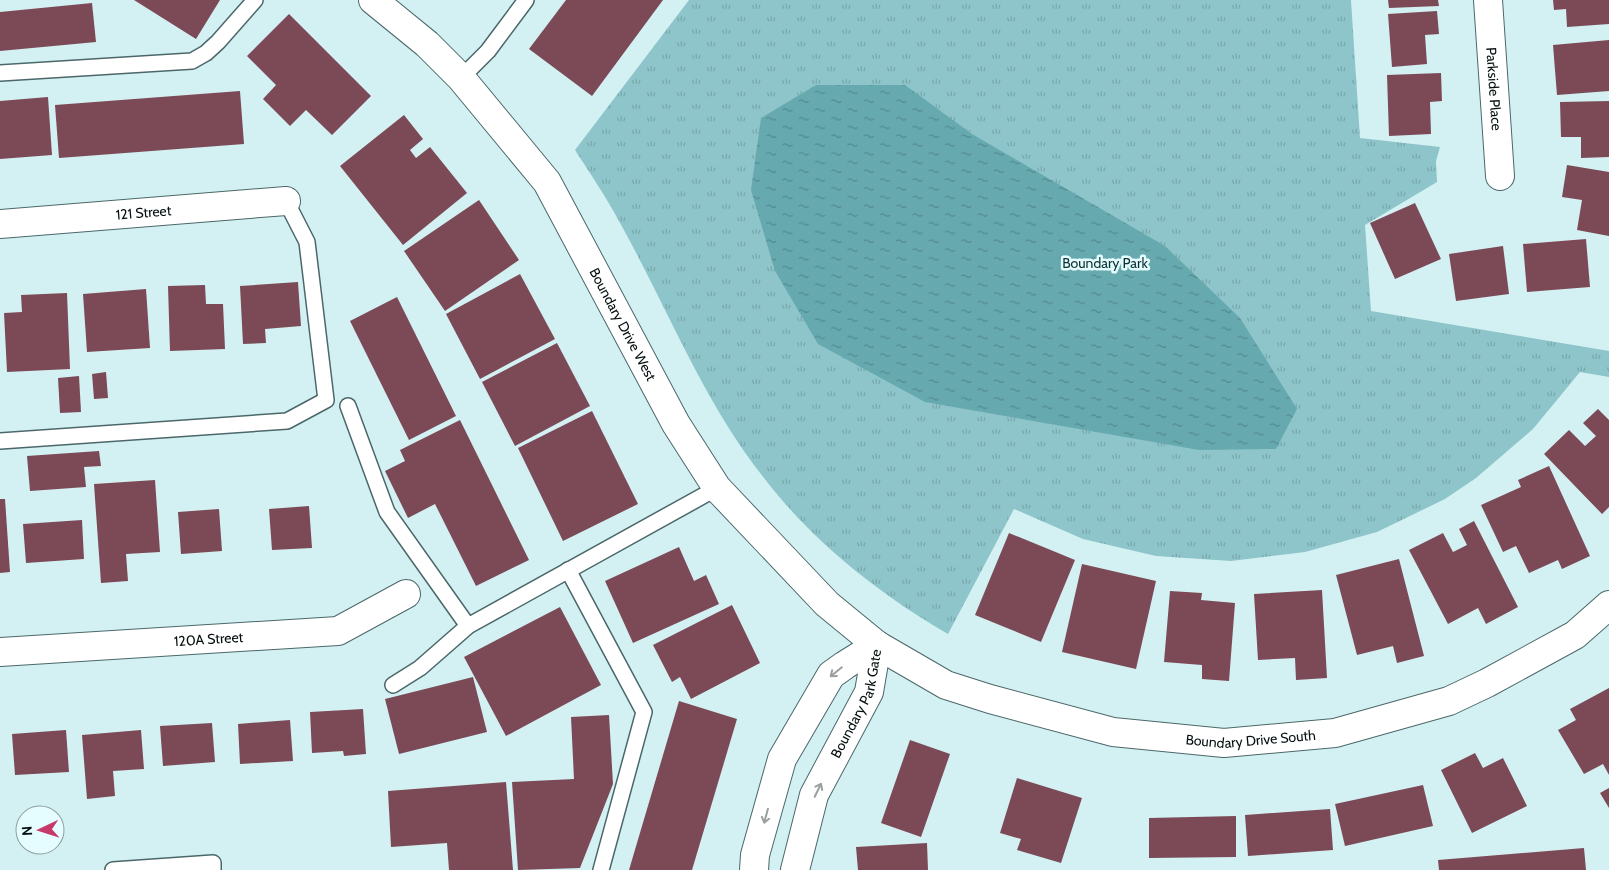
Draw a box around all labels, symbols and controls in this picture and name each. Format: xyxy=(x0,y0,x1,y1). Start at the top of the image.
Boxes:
street label: Parkside Place xyxy=(1482,46,1506,131)
street label: 121 Street xyxy=(115,201,172,224)
park label: Boundary Park xyxy=(1062,254,1149,272)
street label: Boundary Drive West xyxy=(585,265,660,384)
street label: 120A Street xyxy=(173,628,244,650)
street label: Boundary Park Gate xyxy=(826,648,885,761)
one-way arrow xyxy=(830,666,843,677)
street label: Boundary Drive South xyxy=(1185,726,1316,752)
one-way arrow xyxy=(813,782,823,797)
north arrow xyxy=(15,805,65,855)
one-way arrow xyxy=(761,808,771,824)
text: N xyxy=(18,825,36,836)

